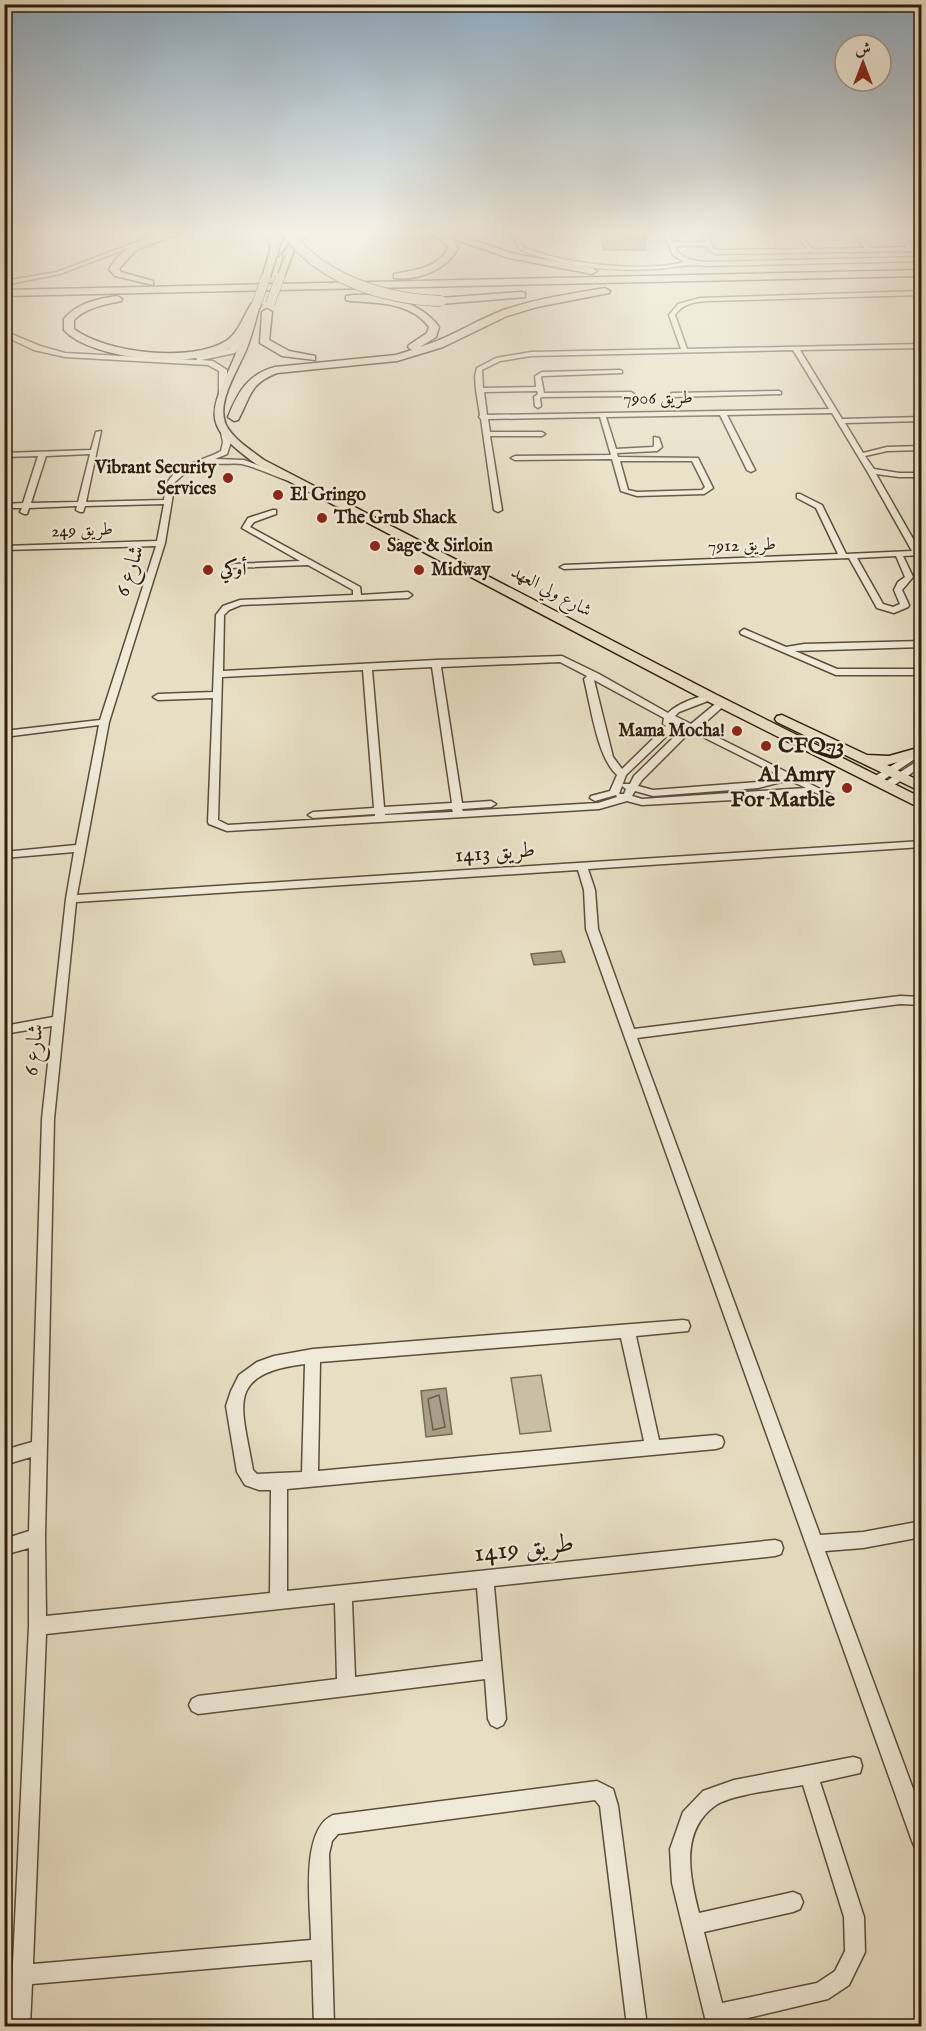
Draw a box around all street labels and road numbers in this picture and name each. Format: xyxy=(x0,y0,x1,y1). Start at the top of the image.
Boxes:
street label: طريق 7906 xyxy=(623,387,693,411)
street label: طريق 249 xyxy=(51,518,113,544)
street label: طريق 7912 xyxy=(708,533,776,559)
street label: شارع 6 xyxy=(109,542,154,601)
street label: شارع ولي العهد xyxy=(506,561,595,625)
street label: طريق 1413 xyxy=(454,836,536,870)
street label: شارع 6 xyxy=(17,1023,54,1078)
street label: طريق 1419 xyxy=(472,1527,576,1571)

